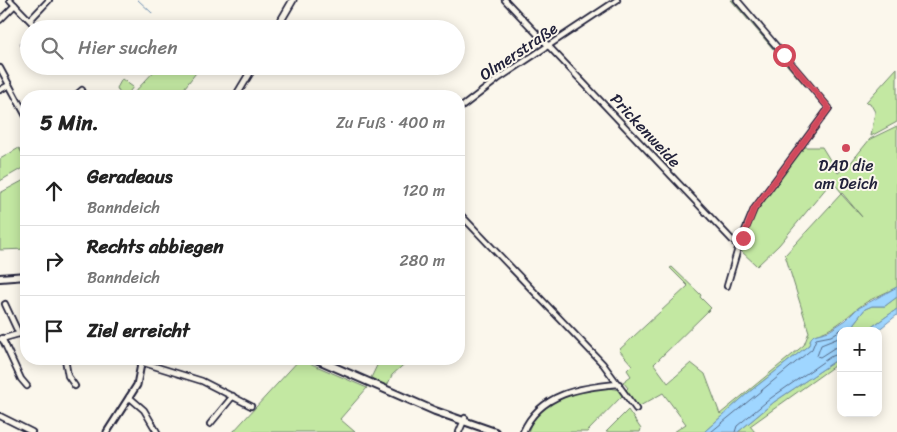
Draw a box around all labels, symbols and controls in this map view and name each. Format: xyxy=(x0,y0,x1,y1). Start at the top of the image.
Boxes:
street label: Olmerstraße xyxy=(473,14,564,89)
search box xyxy=(20,20,465,75)
text: Hier suchen xyxy=(78,31,178,64)
icon: search xyxy=(38,34,66,62)
route start xyxy=(773,44,796,67)
street label: Prickenweide xyxy=(603,86,688,175)
text: 5 Min. xyxy=(40,104,99,142)
text: Zu Fuß · 400 m xyxy=(336,108,445,137)
marker: DAD die am Deich xyxy=(840,142,852,154)
place label: DAD die am Deich xyxy=(814,151,878,198)
text: Geradeaus xyxy=(87,160,173,193)
text: 120 m xyxy=(402,176,445,205)
icon: ahead xyxy=(40,177,68,205)
text: Banndeich xyxy=(87,193,160,222)
route end xyxy=(732,227,755,250)
text: Rechts abbiegen xyxy=(87,230,224,263)
text: 280 m xyxy=(400,246,445,275)
icon: right xyxy=(40,247,68,275)
text: Banndeich xyxy=(87,263,160,292)
text: Ziel erreicht xyxy=(87,314,190,347)
icon: arrive xyxy=(40,317,68,345)
map controls xyxy=(837,327,882,417)
button: + xyxy=(837,327,882,372)
button: − xyxy=(837,372,882,417)

